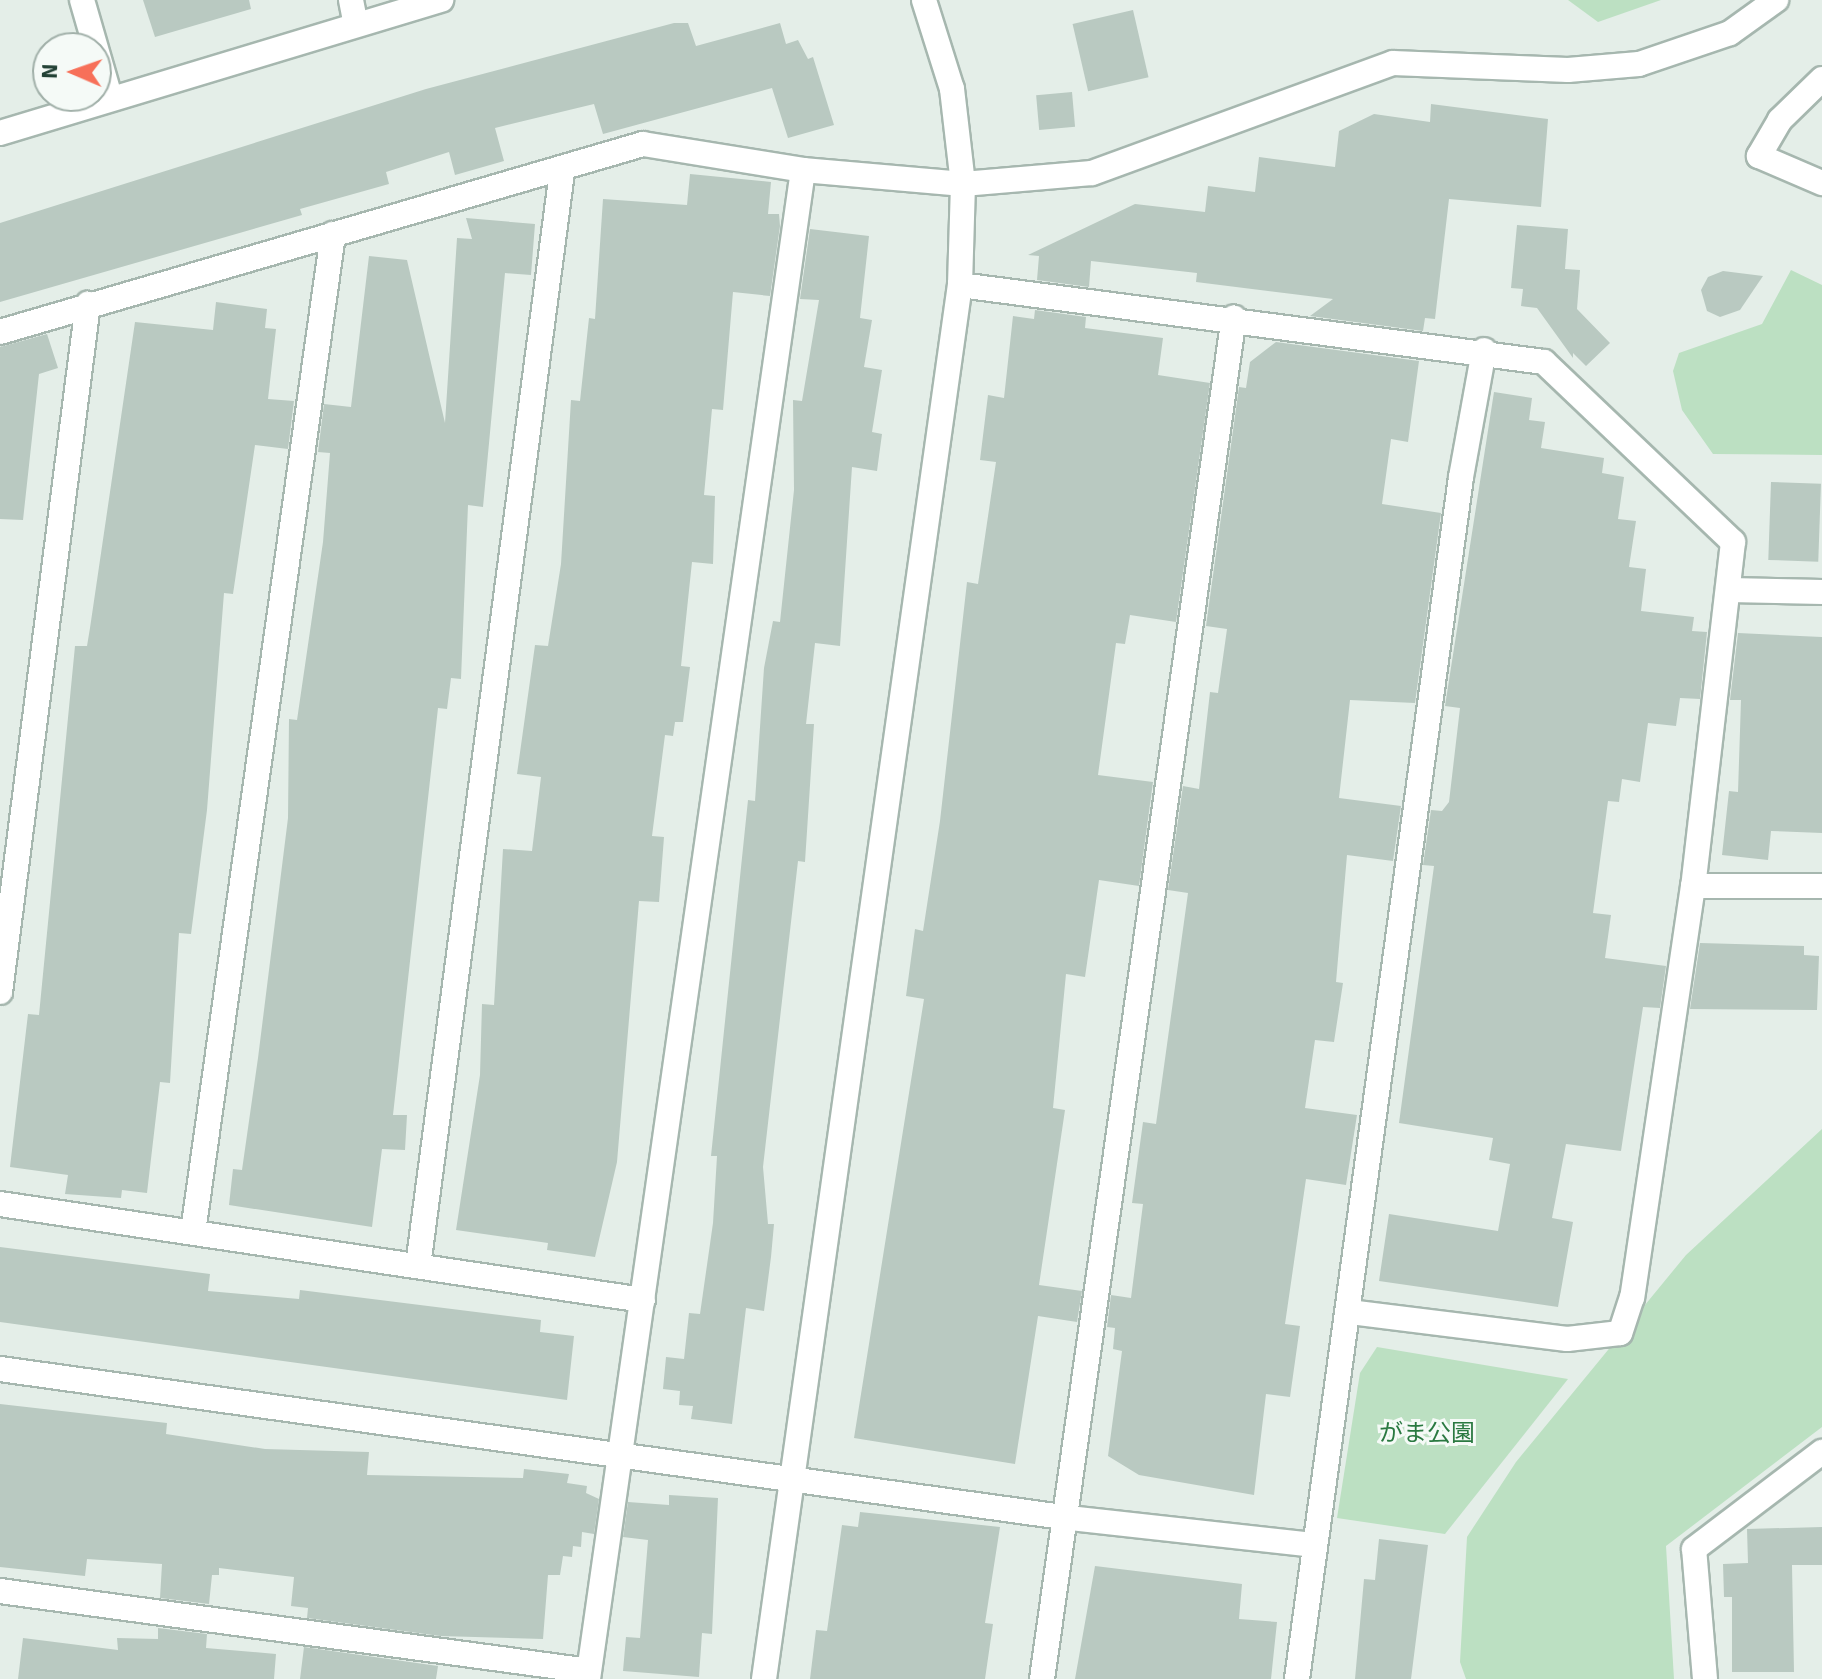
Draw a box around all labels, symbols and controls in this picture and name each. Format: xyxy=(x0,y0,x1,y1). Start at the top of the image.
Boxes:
north arrow xyxy=(32,32,112,112)
text: N xyxy=(36,63,63,79)
park label: がま公園 xyxy=(1379,1420,1475,1448)

